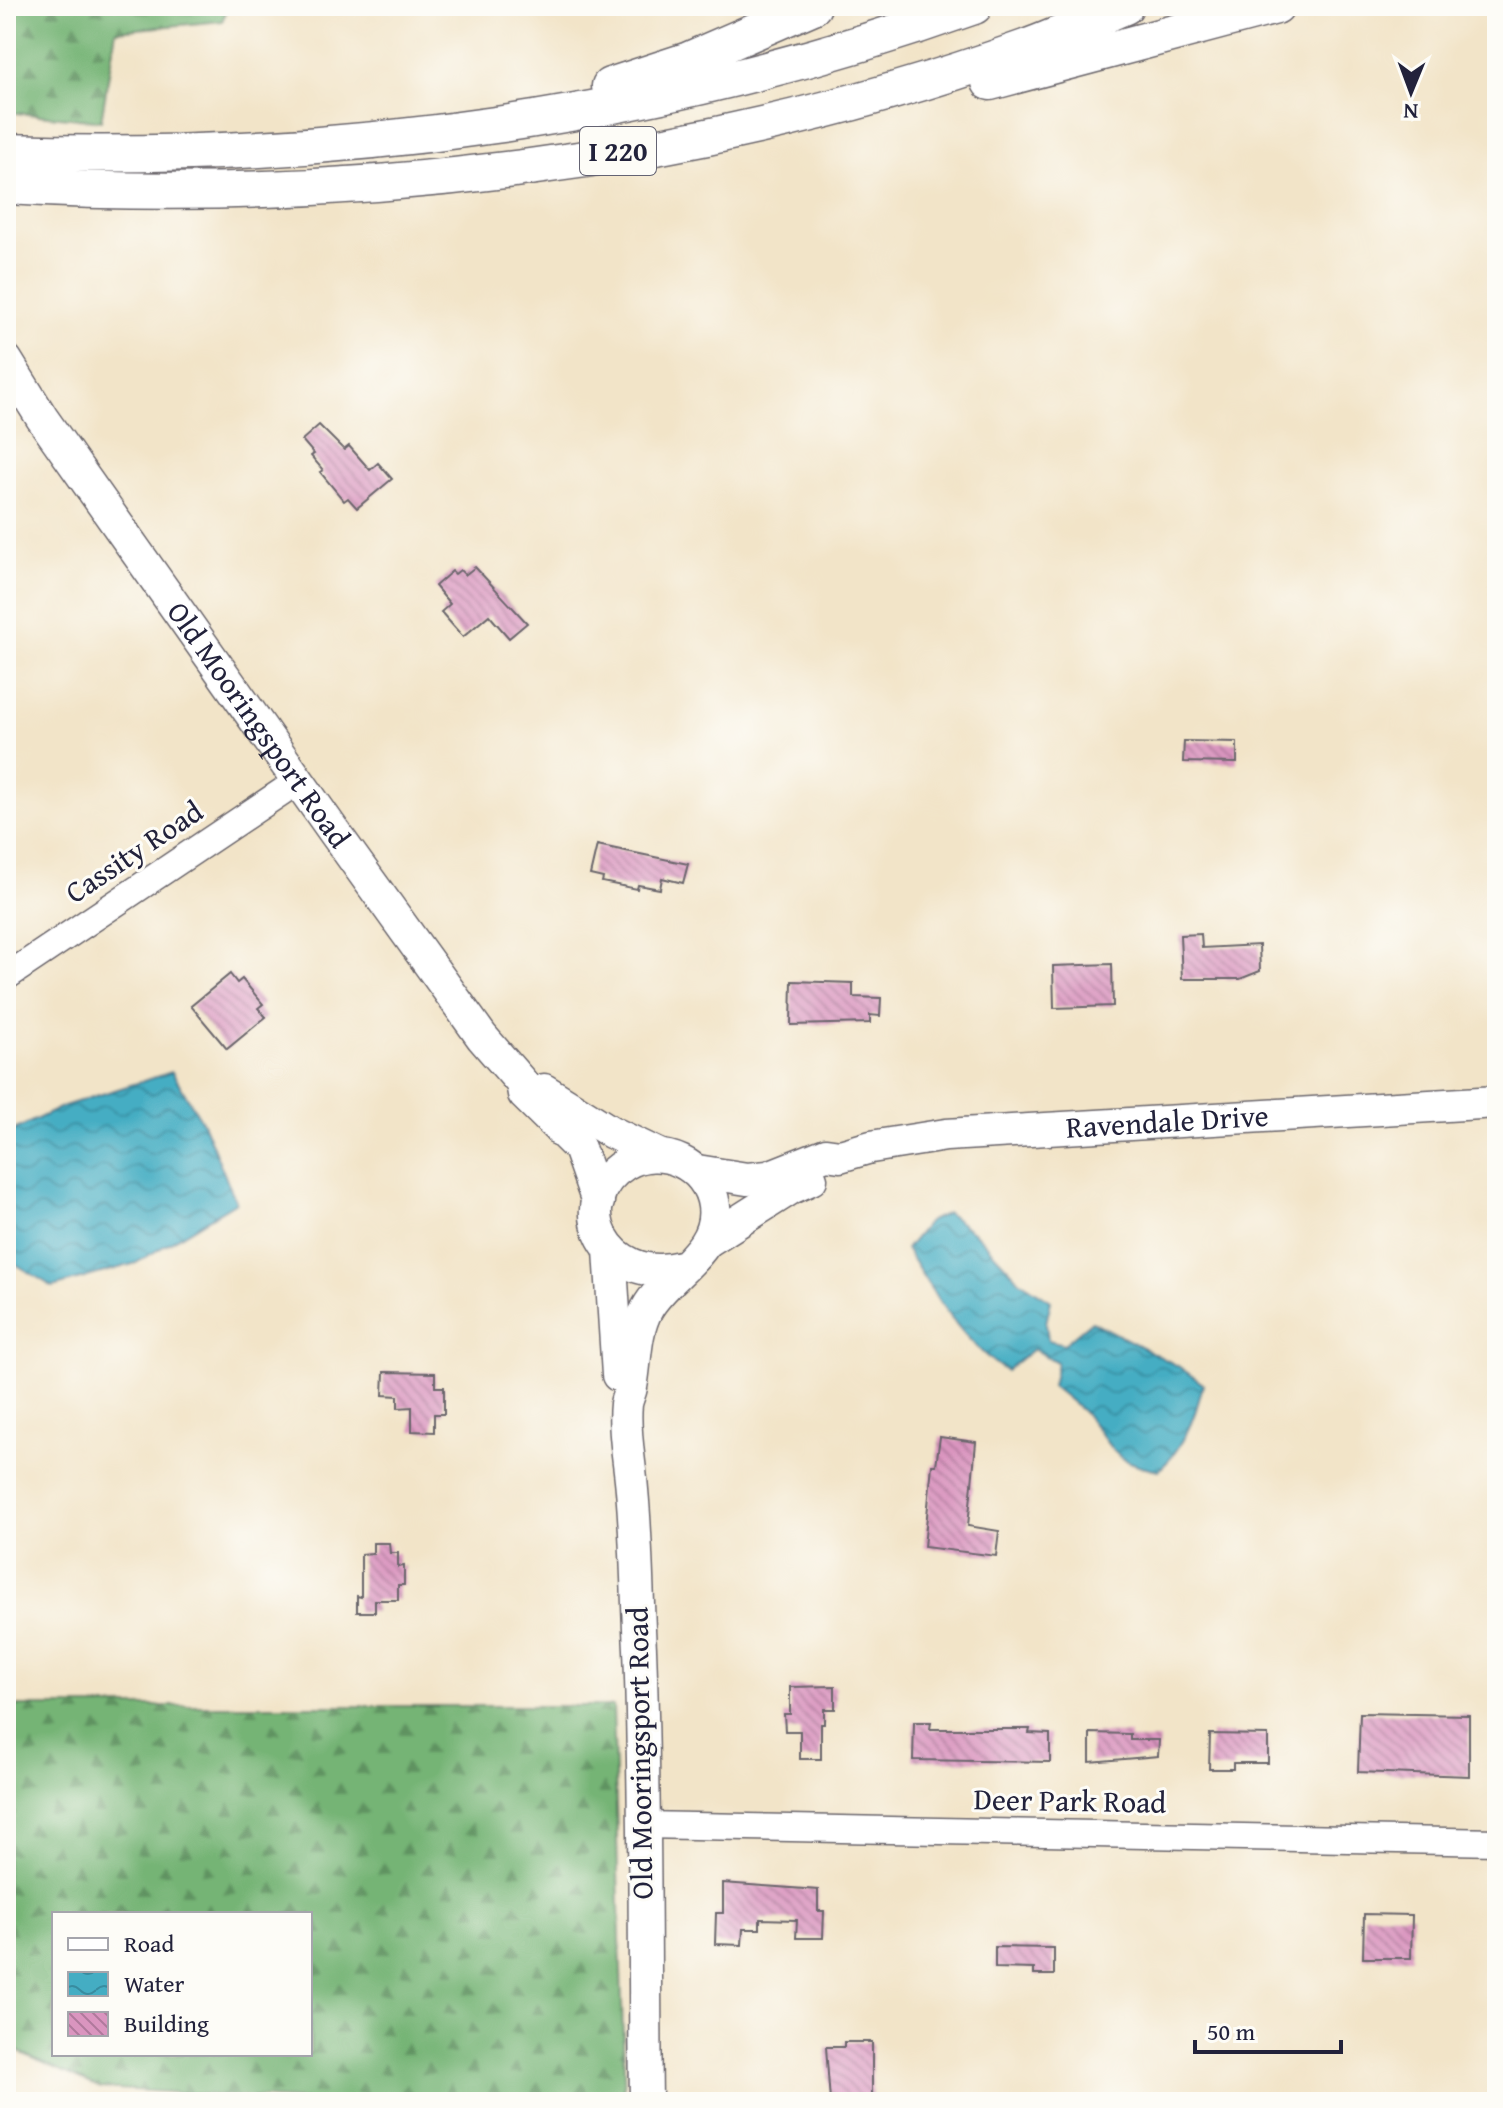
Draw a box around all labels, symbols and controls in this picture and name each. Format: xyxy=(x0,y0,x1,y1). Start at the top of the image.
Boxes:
north arrow xyxy=(1371,52,1451,132)
text: N xyxy=(1403,96,1418,128)
road number: I 220 xyxy=(580,127,656,175)
street label: Old Mooringsport Road xyxy=(157,592,362,857)
street label: Cassity Road xyxy=(56,789,211,913)
street label: Ravendale Drive xyxy=(1064,1093,1270,1149)
street label: Old Mooringsport Road xyxy=(614,1606,664,1900)
street label: Deer Park Road xyxy=(973,1776,1167,1824)
legend xyxy=(52,1912,312,2056)
text: Road xyxy=(124,1926,174,1961)
text: Water xyxy=(124,1966,185,2001)
scale bar xyxy=(1195,2004,1341,2054)
text: Building xyxy=(124,2006,209,2041)
text: 50 m xyxy=(1207,2014,1255,2049)

